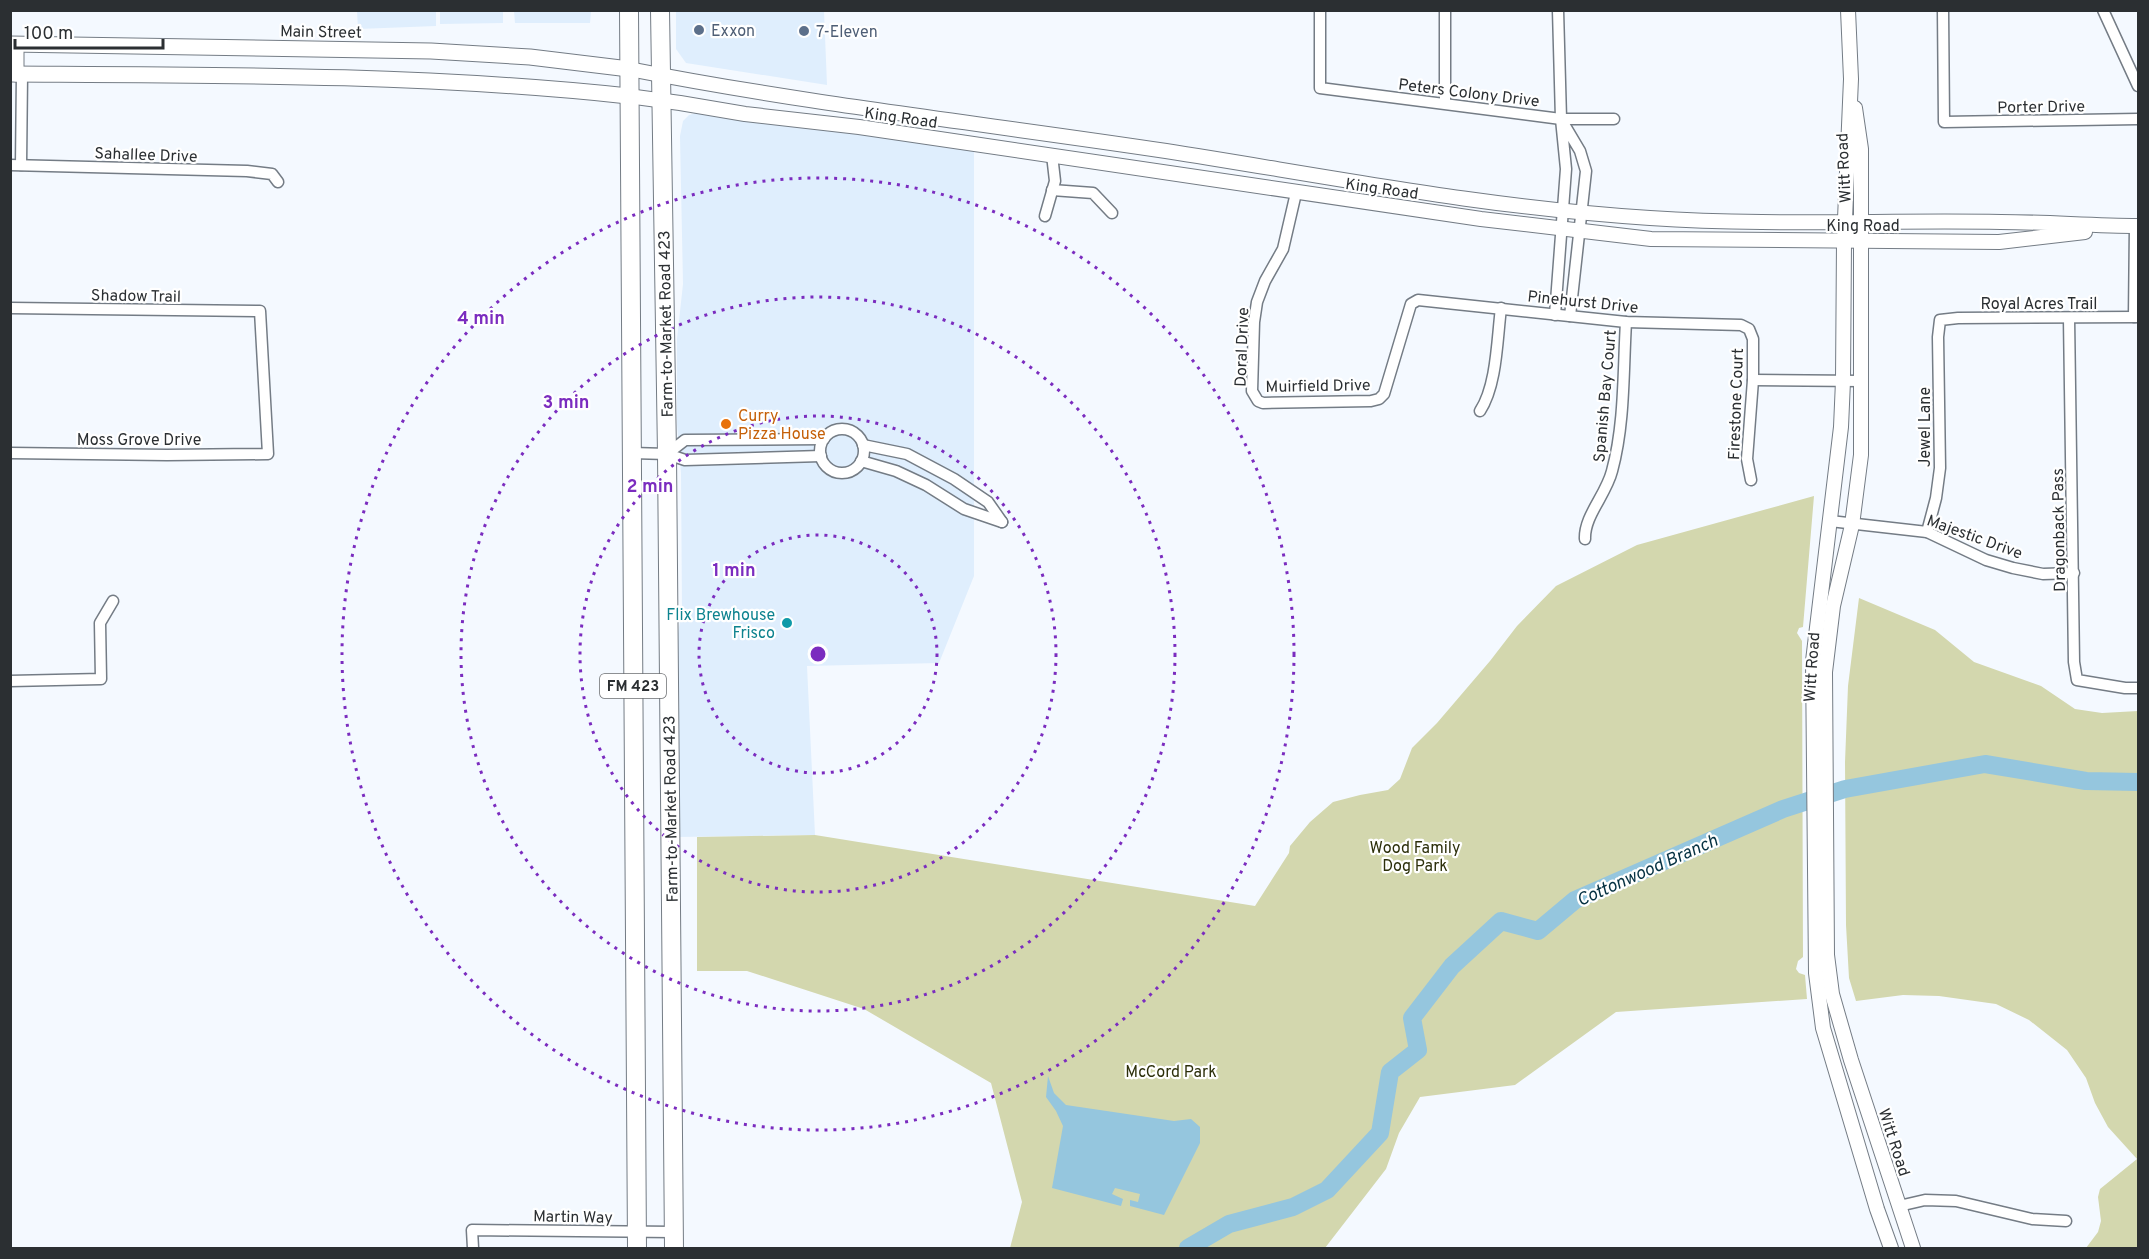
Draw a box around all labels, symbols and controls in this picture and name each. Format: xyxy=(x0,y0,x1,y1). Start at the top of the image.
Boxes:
scale bar xyxy=(15,12,164,50)
street label: Main Street xyxy=(280,22,362,44)
place label: Exxon xyxy=(711,22,755,42)
text: 100 m xyxy=(24,23,73,46)
marker: Exxon xyxy=(692,23,706,37)
place label: 7-Eleven xyxy=(816,23,878,43)
marker: 7-Eleven xyxy=(797,24,811,38)
street label: Peters Colony Drive xyxy=(1397,75,1540,113)
street label: Porter Drive xyxy=(1997,97,2085,119)
street label: King Road xyxy=(863,104,939,134)
street label: Witt Road xyxy=(1833,132,1857,203)
street label: Sahallee Drive xyxy=(94,144,198,168)
street label: King Road xyxy=(1344,175,1420,205)
street label: King Road xyxy=(1826,217,1900,237)
street label: Farm-to-Market Road 423 xyxy=(655,230,679,418)
street label: Shadow Trail xyxy=(91,286,181,308)
street label: Pinehurst Drive xyxy=(1526,287,1639,319)
street label: Royal Acres Trail xyxy=(1980,295,2098,315)
street label: Doral Drive xyxy=(1232,307,1254,387)
text: 4 min xyxy=(457,308,505,331)
street label: Spanish Bay Court xyxy=(1590,329,1622,463)
street label: Firestone Court xyxy=(1725,348,1749,460)
street label: Muirfield Drive xyxy=(1265,376,1371,398)
street label: Jewel Lane xyxy=(1916,387,1936,467)
text: 3 min xyxy=(543,392,589,415)
place label: Curry Pizza House xyxy=(738,407,826,445)
marker: Curry Pizza House xyxy=(719,417,733,431)
street label: Moss Grove Drive xyxy=(77,431,201,451)
street label: Dragonback Pass xyxy=(2049,468,2071,592)
text: 2 min xyxy=(626,476,674,499)
street label: Majestic Drive xyxy=(1924,511,2025,564)
text: 1 min xyxy=(712,560,756,583)
place label: Flix Brewhouse Frisco xyxy=(666,606,775,644)
marker: Flix Brewhouse Frisco xyxy=(780,616,794,630)
street label: Witt Road xyxy=(1801,631,1825,703)
centre of rings xyxy=(808,644,828,664)
road number: FM 423 xyxy=(600,674,666,698)
street label: Farm-to-Market Road 423 xyxy=(660,715,684,903)
water label: Cottonwood Branch xyxy=(1573,830,1722,913)
park label: Wood Family Dog Park xyxy=(1370,839,1460,877)
park label: McCord Park xyxy=(1125,1063,1217,1083)
street label: Witt Road xyxy=(1873,1106,1913,1179)
street label: Martin Way xyxy=(533,1207,613,1229)

